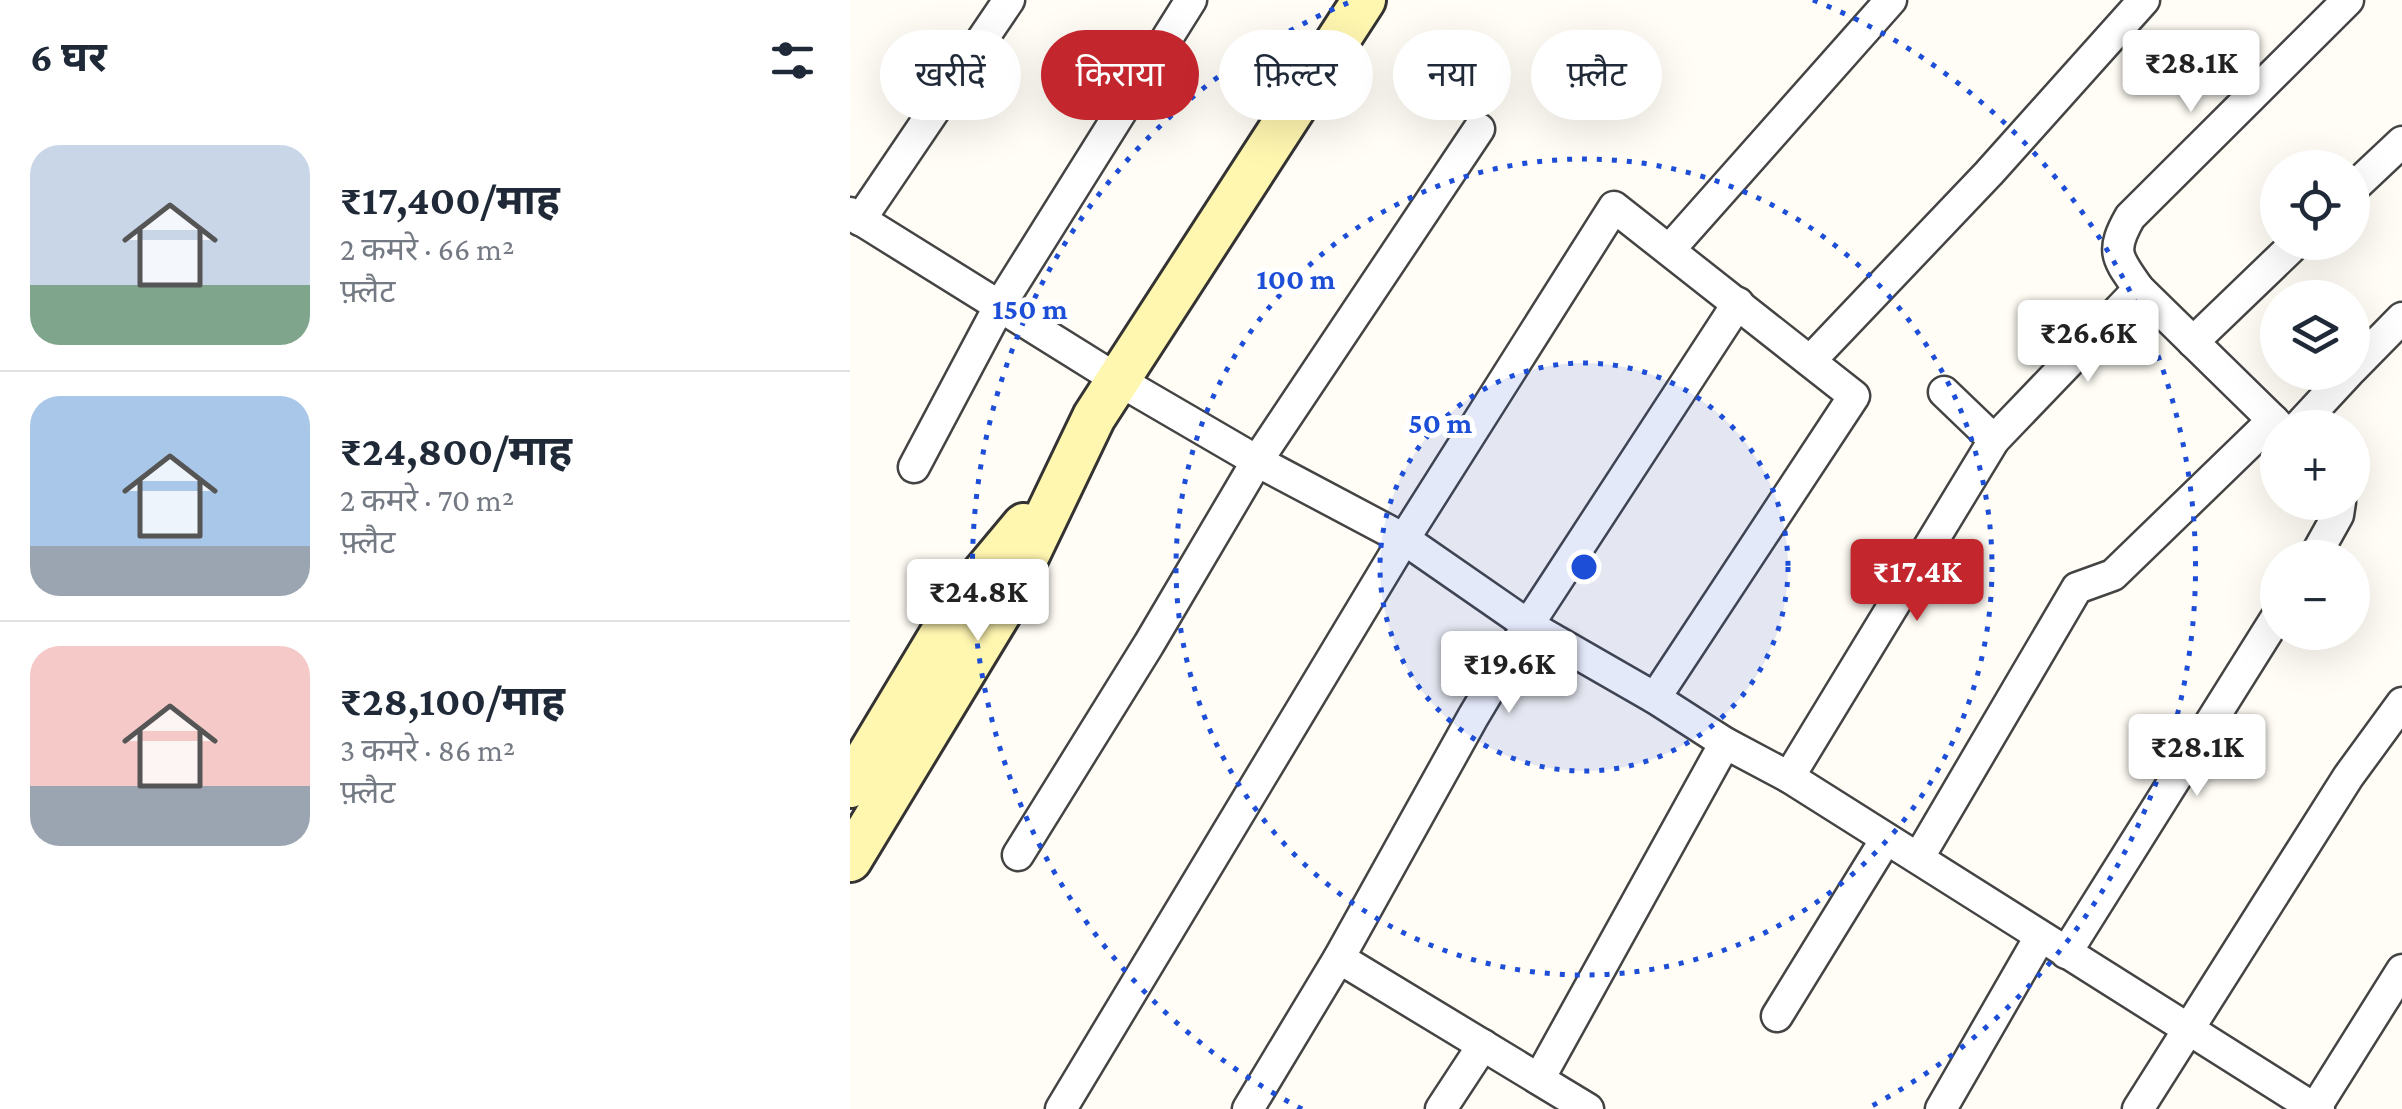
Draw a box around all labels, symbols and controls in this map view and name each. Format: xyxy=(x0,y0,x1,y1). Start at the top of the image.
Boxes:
chip: खरीदें xyxy=(880,30,1021,120)
chip: किराया xyxy=(1041,30,1199,120)
chip: फ़िल्टर xyxy=(1219,30,1373,120)
chip: नया xyxy=(1393,30,1511,120)
chip: फ़्लैट xyxy=(1531,30,1662,120)
pin: ₹28.1K xyxy=(2110,30,2272,115)
text: 6 घर xyxy=(30,33,107,80)
icon: filters xyxy=(765,33,820,88)
text: ₹28.1K xyxy=(2145,44,2237,80)
map controls xyxy=(2260,150,2370,650)
button: locate xyxy=(2260,150,2370,260)
text: ₹17,400/माह xyxy=(340,176,560,223)
icon: home xyxy=(110,185,230,305)
text: 2 कमरे · 66 m² xyxy=(340,231,514,267)
text: 100 m xyxy=(1257,262,1336,295)
text: फ़्लैट xyxy=(340,273,395,309)
button: layers xyxy=(2260,280,2370,390)
text: 150 m xyxy=(992,292,1068,325)
pin: ₹26.6K xyxy=(2007,300,2169,385)
text: ₹26.6K xyxy=(2040,314,2136,350)
text: 50 m xyxy=(1408,406,1473,439)
button: + xyxy=(2260,410,2370,520)
text: ₹24,800/माह xyxy=(340,427,572,474)
icon: home xyxy=(110,436,230,556)
text: 2 कमरे · 70 m² xyxy=(340,482,514,518)
text: फ़्लैट xyxy=(340,524,395,560)
pin: ₹17.4K xyxy=(1836,539,1998,624)
button: − xyxy=(2260,540,2370,650)
centre of rings xyxy=(1566,549,1602,585)
text: ₹17.4K xyxy=(1873,553,1961,589)
pin: ₹24.8K xyxy=(897,559,1059,644)
text: ₹24.8K xyxy=(929,573,1027,609)
pin: ₹19.6K xyxy=(1428,631,1590,716)
text: ₹19.6K xyxy=(1463,645,1555,681)
text: ₹28,100/माह xyxy=(340,677,565,724)
icon: home xyxy=(110,686,230,806)
pin: ₹28.1K xyxy=(2116,714,2278,799)
text: ₹28.1K xyxy=(2151,728,2243,764)
text: 3 कमरे · 86 m² xyxy=(340,732,515,768)
text: फ़्लैट xyxy=(340,774,395,810)

